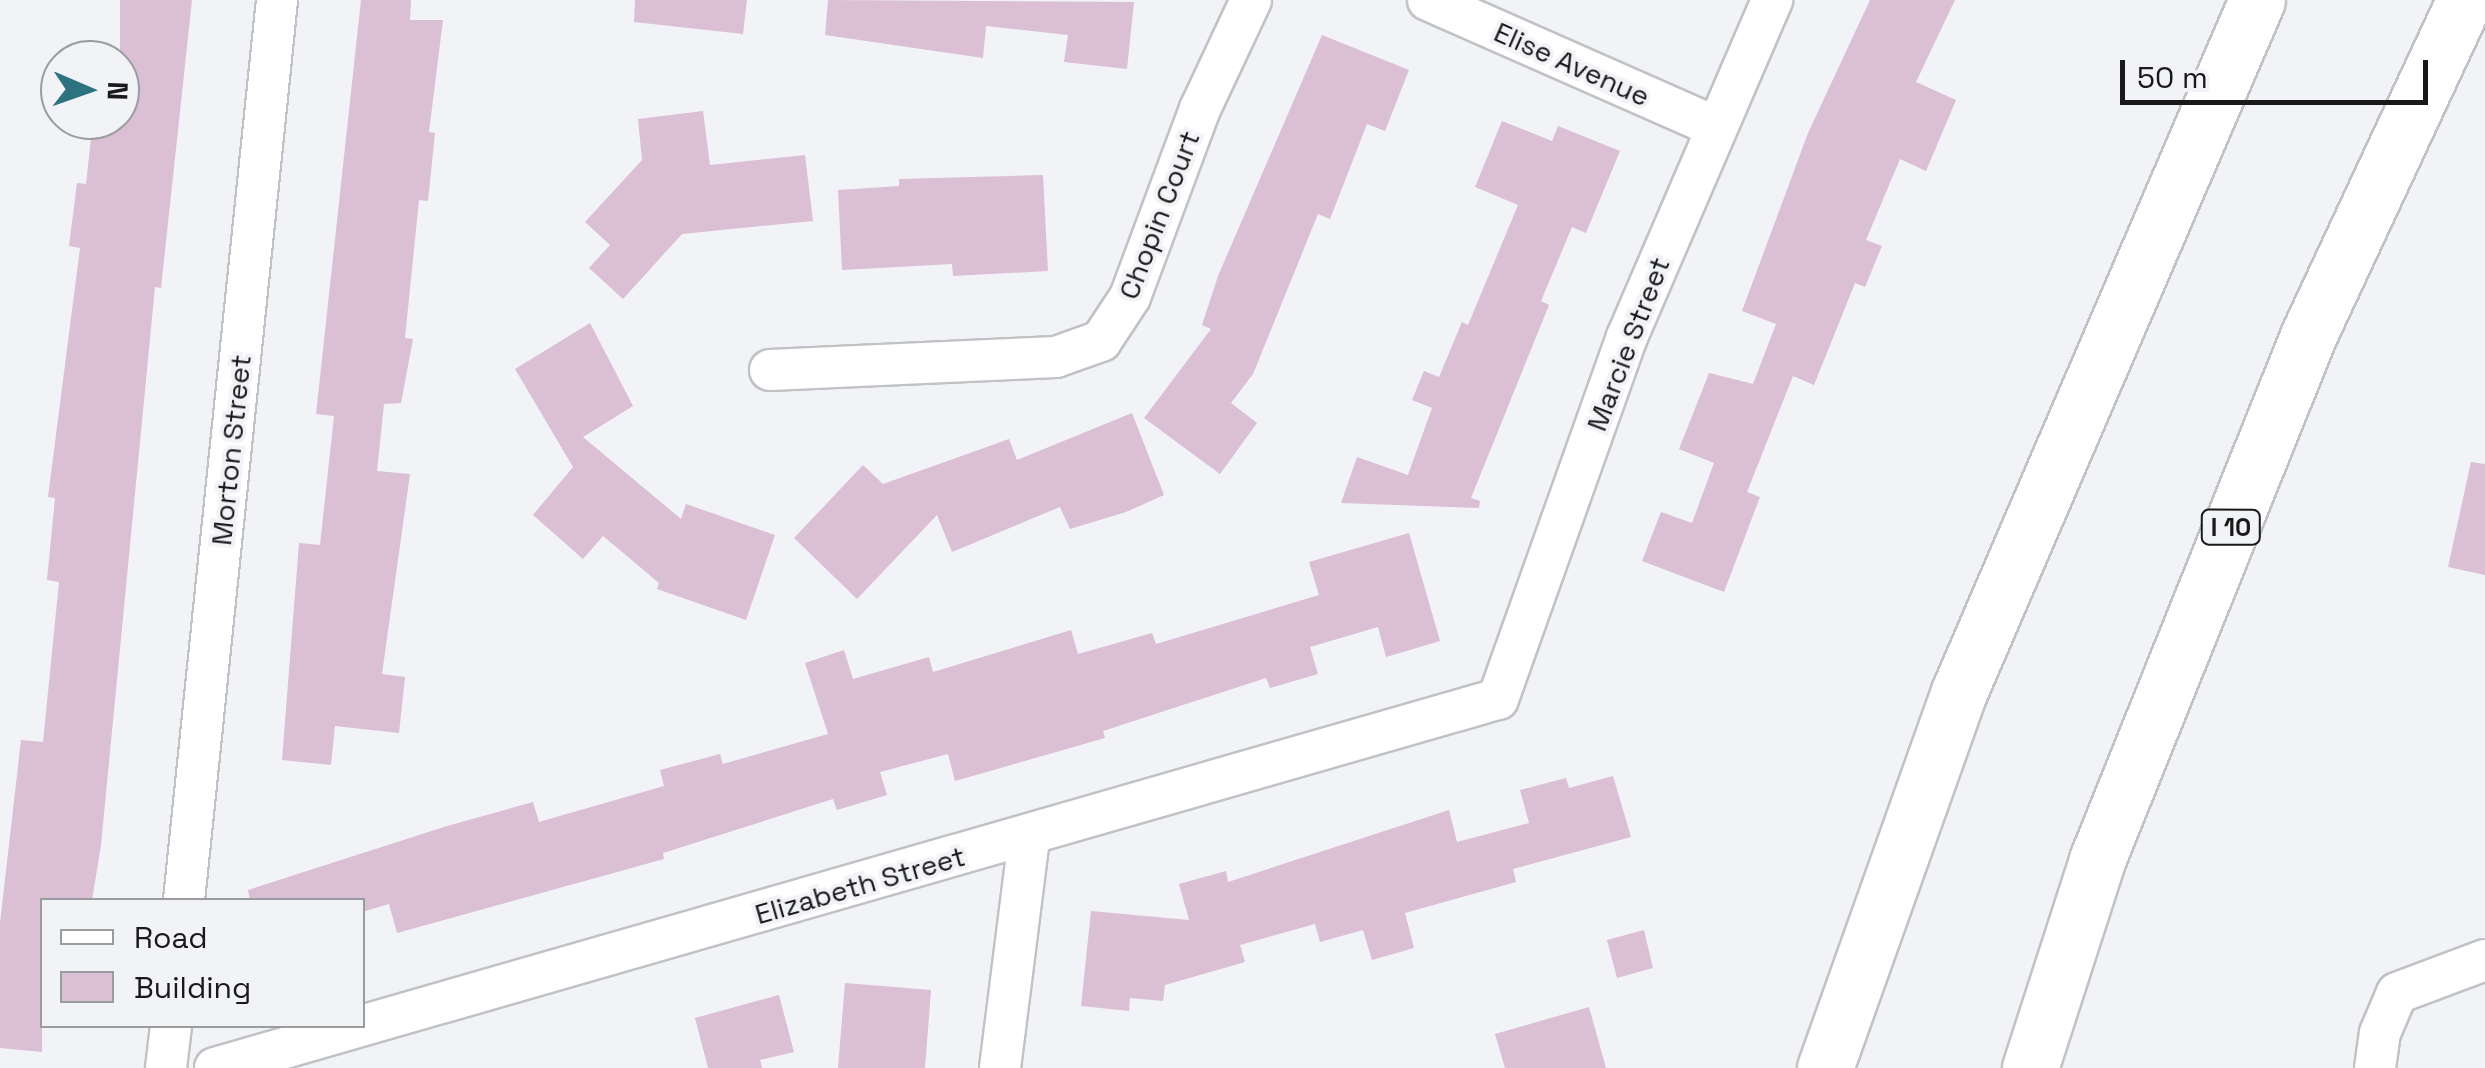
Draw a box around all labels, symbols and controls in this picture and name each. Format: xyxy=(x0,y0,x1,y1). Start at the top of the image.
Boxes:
street label: Elise Avenue xyxy=(1489,15,1655,113)
north arrow xyxy=(40,40,140,140)
scale bar xyxy=(2125,40,2432,102)
text: 50 m xyxy=(2137,58,2208,97)
text: N xyxy=(100,81,136,101)
street label: Chopin Court xyxy=(1112,126,1206,304)
street label: Marcie Street xyxy=(1579,252,1677,436)
street label: Morton Street xyxy=(204,353,258,547)
road number: I 10 xyxy=(2198,507,2264,547)
street label: Elizabeth Street xyxy=(751,839,969,931)
legend xyxy=(40,898,365,1028)
text: Road xyxy=(134,918,208,957)
text: Building xyxy=(134,968,251,1007)

